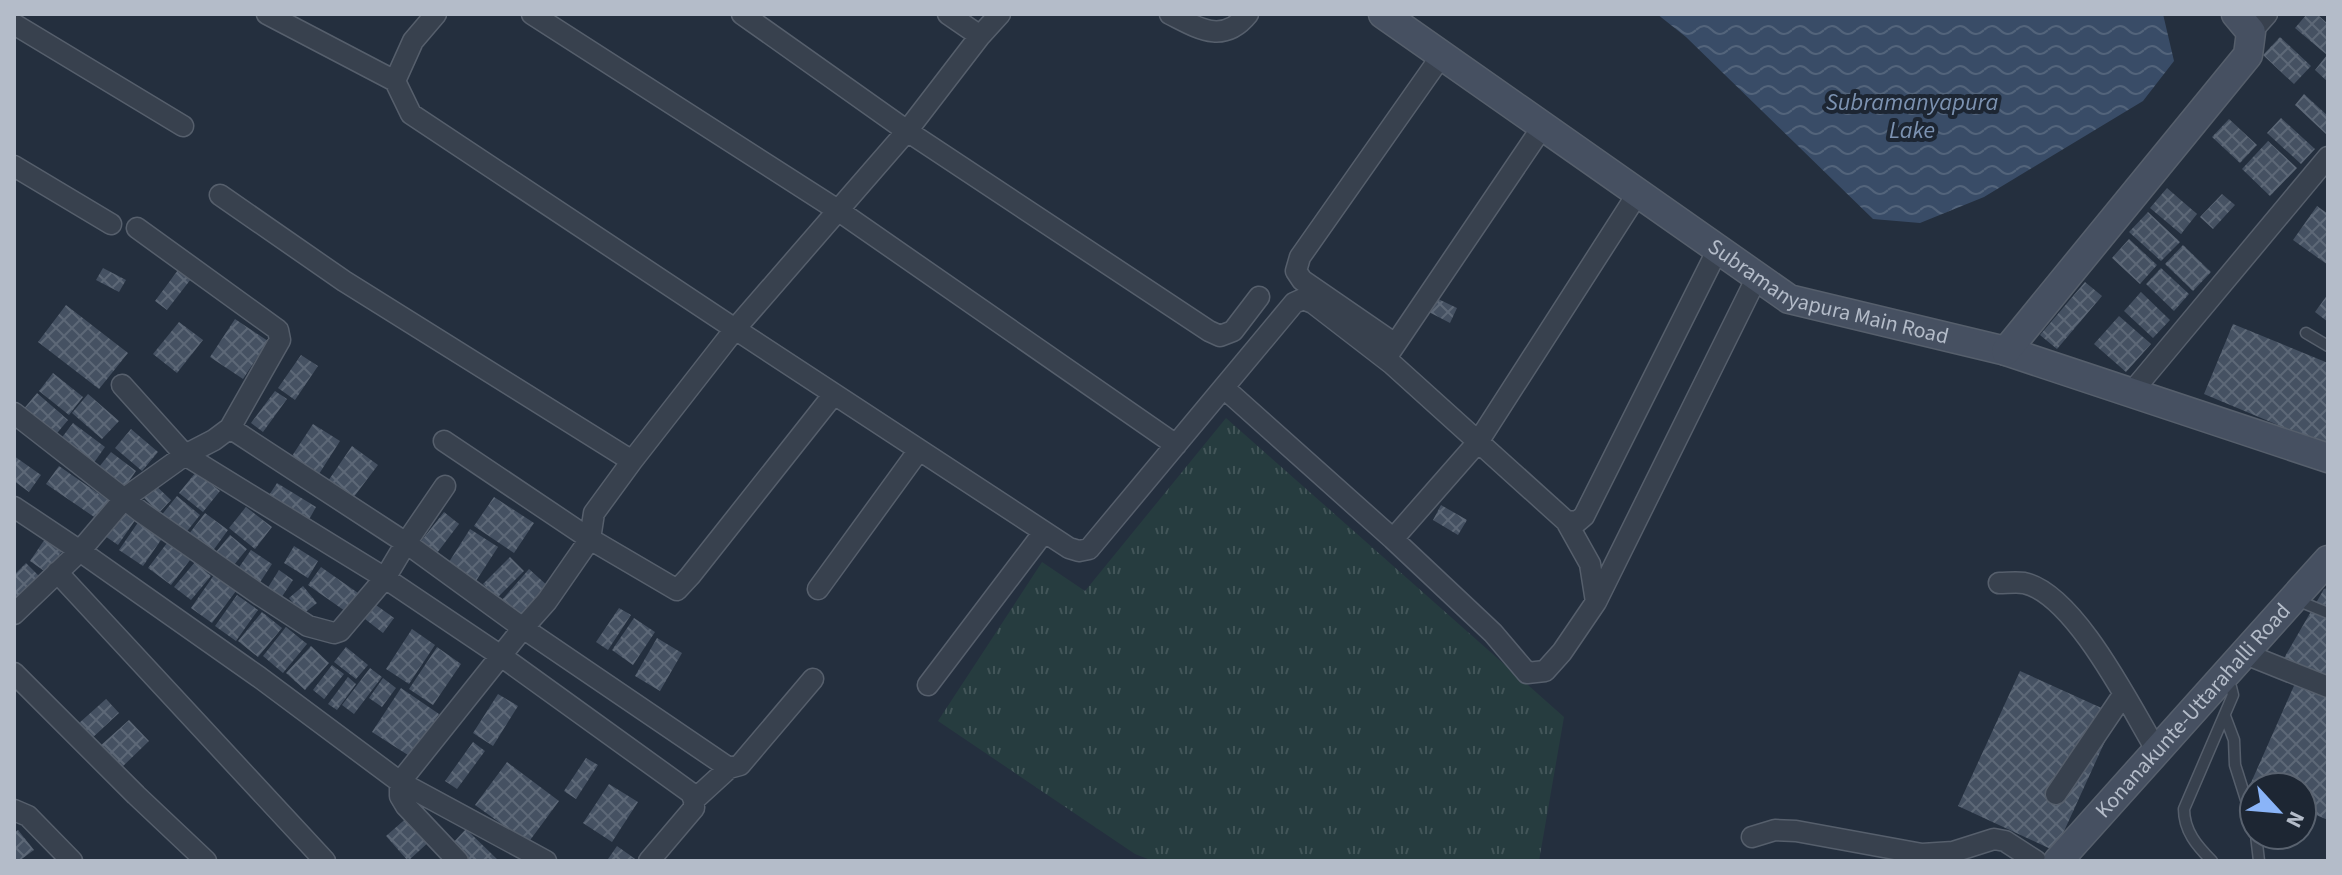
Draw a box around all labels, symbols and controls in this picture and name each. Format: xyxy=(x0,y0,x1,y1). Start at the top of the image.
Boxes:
water label: Subramanyapura Lake xyxy=(1826,85,1998,148)
street label: Subramanyapura Main Road xyxy=(1701,231,1952,353)
street label: Konanakunte-Uttarahalli Road xyxy=(2088,596,2298,825)
north arrow xyxy=(2238,771,2318,851)
text: N xyxy=(2277,806,2313,833)

